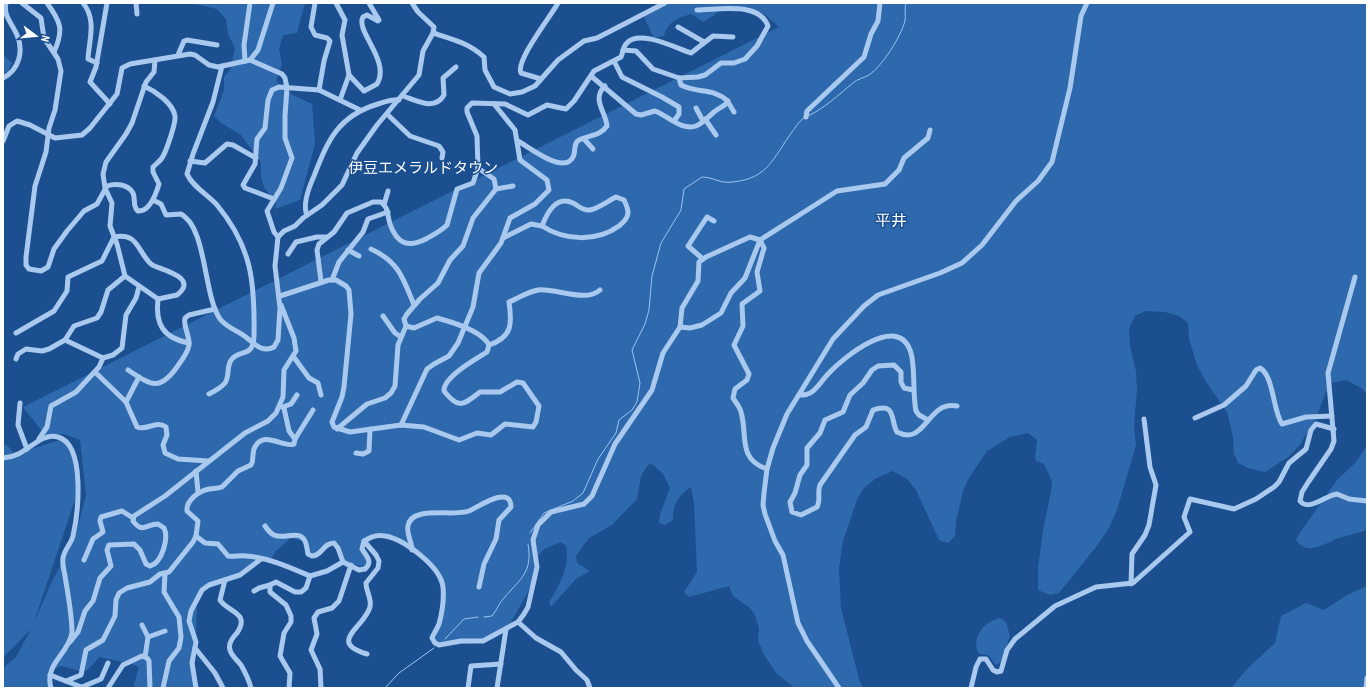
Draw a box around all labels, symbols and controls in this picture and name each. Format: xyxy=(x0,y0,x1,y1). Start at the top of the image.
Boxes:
north arrow xyxy=(16,16,56,56)
text: N xyxy=(38,34,53,44)
district label: 伊豆エメラルドタウン xyxy=(348,158,498,177)
district label: 平井 xyxy=(875,210,907,230)

